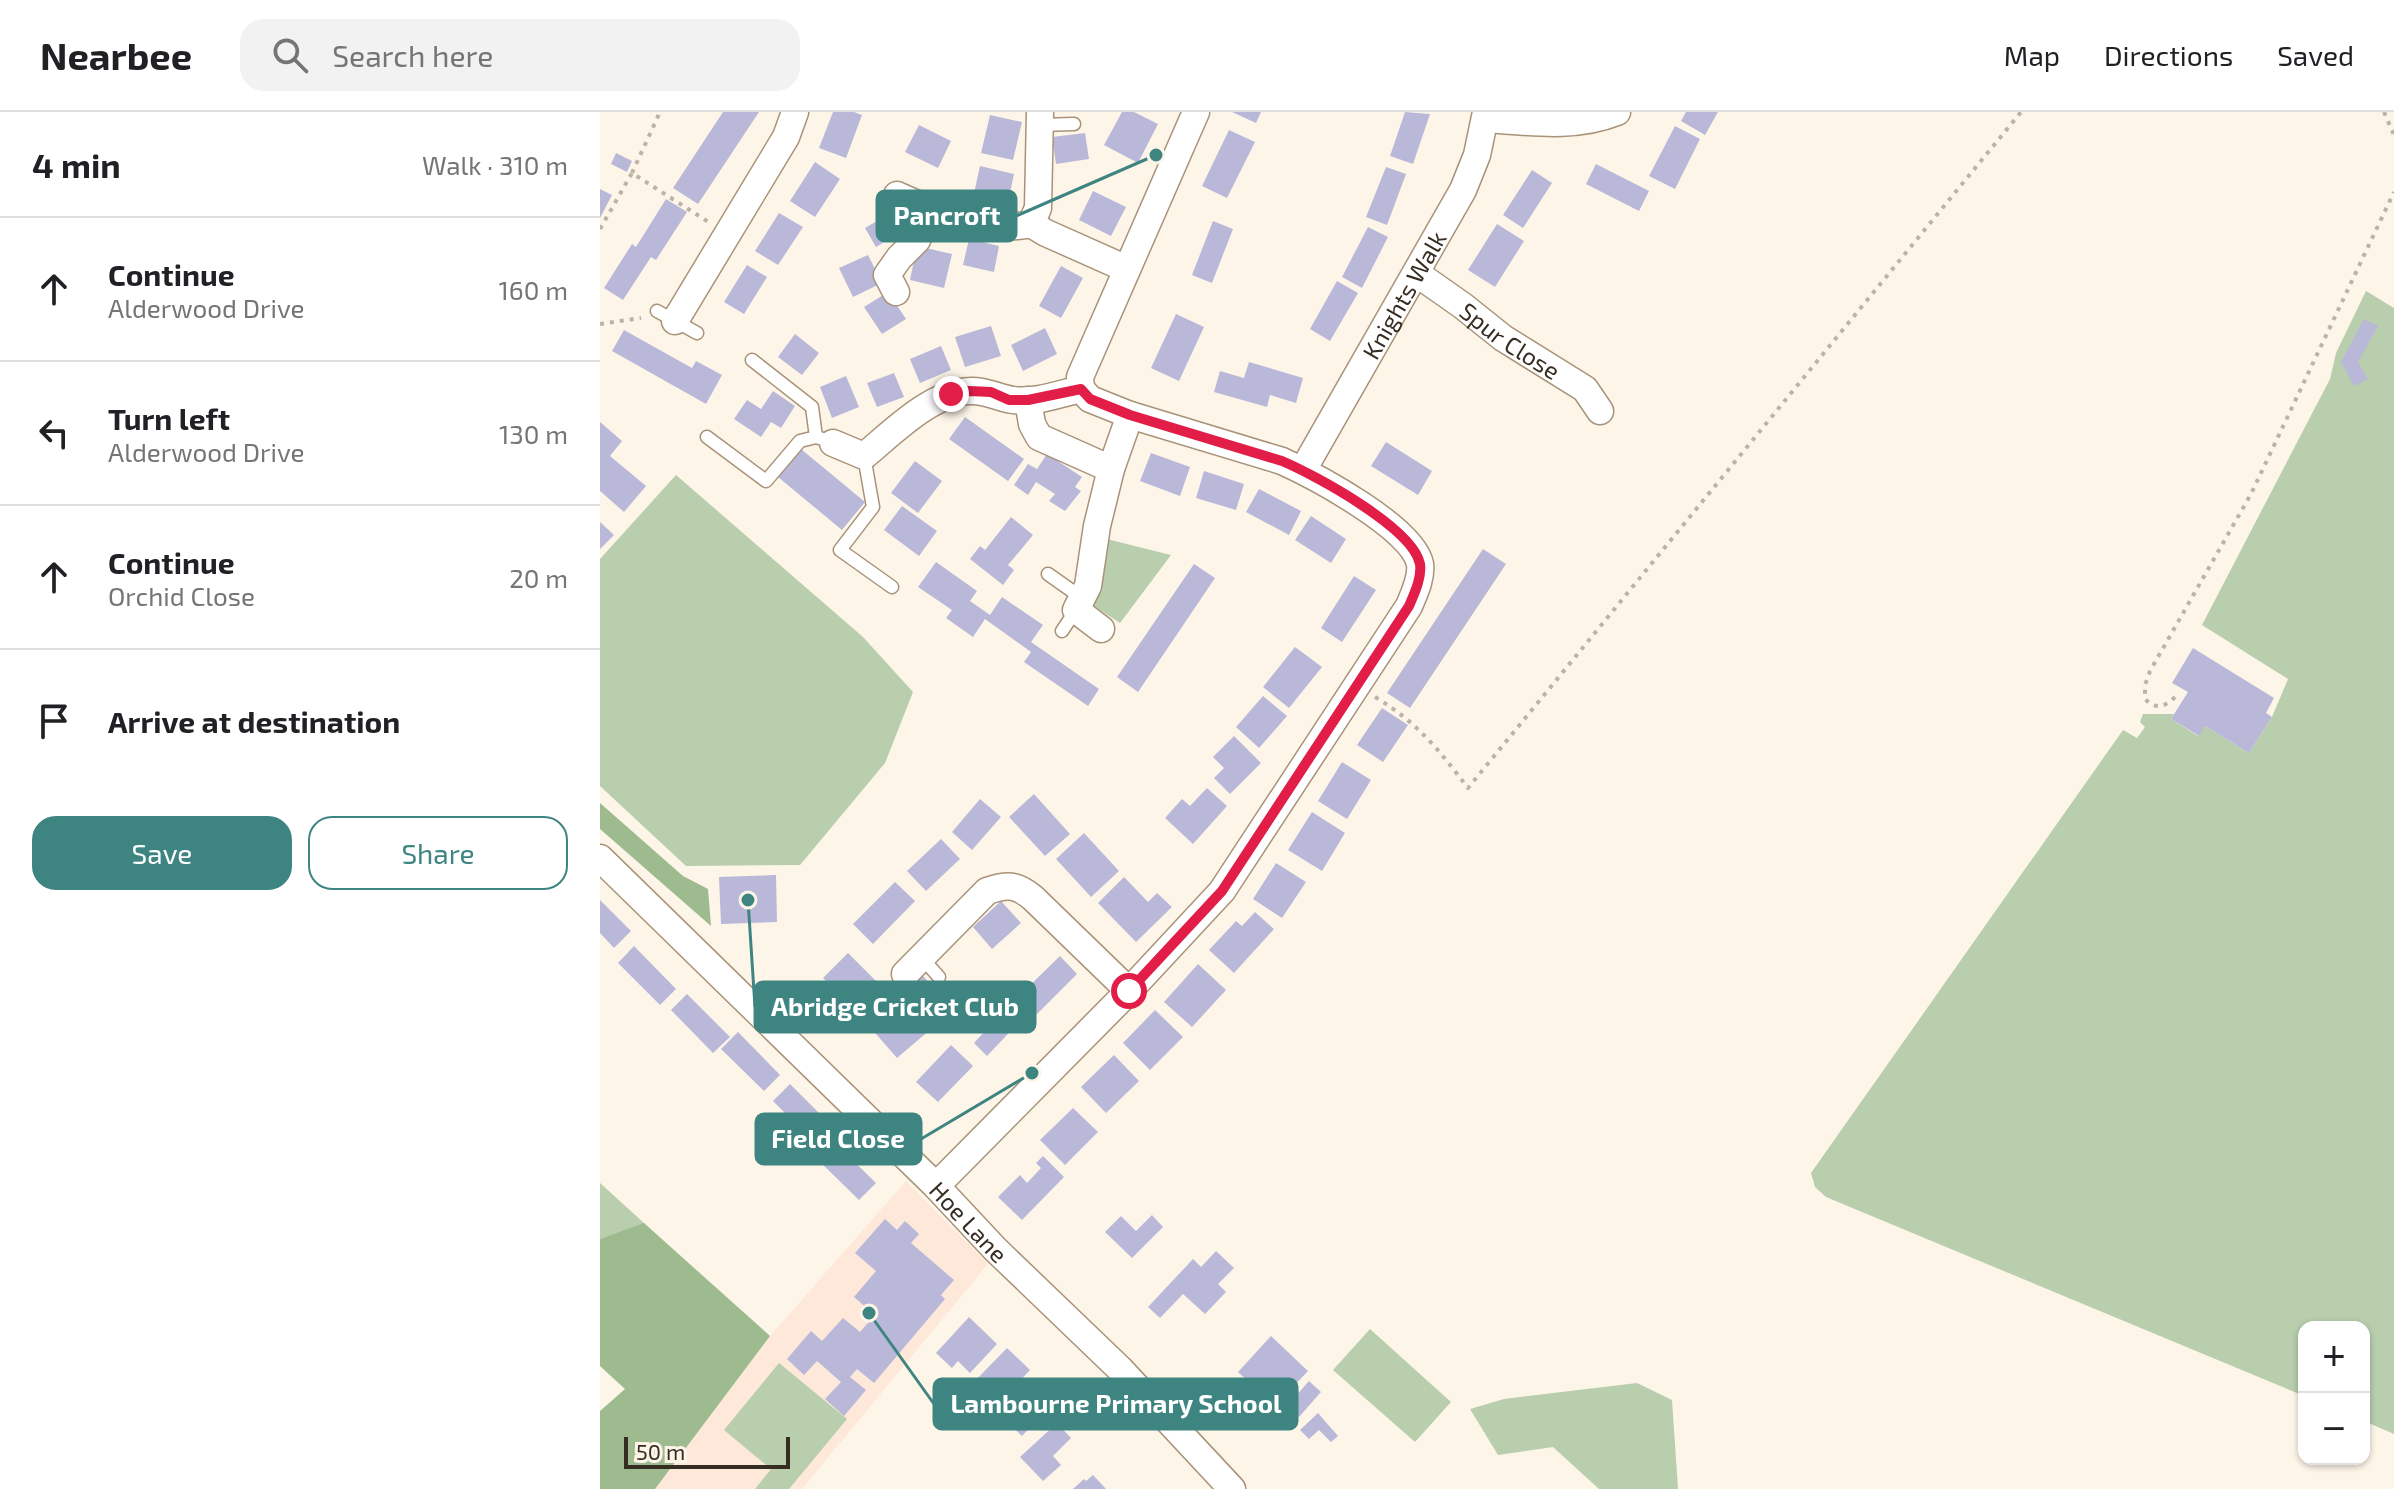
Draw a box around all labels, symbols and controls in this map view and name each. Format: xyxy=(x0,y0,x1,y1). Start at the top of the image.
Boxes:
search box xyxy=(240,19,800,91)
text: Nearbee xyxy=(40,32,192,78)
icon: search xyxy=(268,33,312,77)
text: Search here xyxy=(332,37,493,73)
text: Map xyxy=(2004,38,2060,72)
text: Directions xyxy=(2104,38,2233,72)
text: Saved xyxy=(2277,38,2354,72)
text: 4 min xyxy=(32,144,121,185)
text: Walk · 310 m xyxy=(422,149,568,180)
callout: Pancroft xyxy=(877,191,1016,241)
text: Pancroft xyxy=(894,199,1001,230)
street label: Knights Walk xyxy=(1355,225,1451,364)
text: Continue xyxy=(108,256,235,292)
icon: ahead xyxy=(32,267,76,311)
text: 160 m xyxy=(499,274,568,305)
text: Alderwood Drive xyxy=(108,292,304,323)
street label: Spur Close xyxy=(1455,295,1566,385)
route end xyxy=(933,376,969,412)
text: Turn left xyxy=(108,400,230,436)
icon: left xyxy=(32,411,76,455)
text: 130 m xyxy=(499,418,568,449)
text: Alderwood Drive xyxy=(108,436,304,467)
text: Continue xyxy=(108,544,235,580)
icon: ahead xyxy=(32,555,76,599)
text: 20 m xyxy=(509,562,568,593)
text: Orchid Close xyxy=(108,580,255,611)
icon: arrive xyxy=(32,699,76,743)
text: Arrive at destination xyxy=(108,703,400,739)
button: Save xyxy=(32,816,292,890)
button: Share xyxy=(308,816,568,890)
route start xyxy=(1111,973,1147,1009)
callout: Abridge Cricket Club xyxy=(755,982,1035,1032)
text: Abridge Cricket Club xyxy=(771,990,1019,1021)
callout: Field Close xyxy=(756,1114,921,1164)
text: Field Close xyxy=(771,1122,905,1153)
street label: Hoe Lane xyxy=(924,1175,1014,1268)
map controls xyxy=(2298,1321,2370,1465)
button: + xyxy=(2298,1321,2370,1393)
callout: Lambourne Primary School xyxy=(934,1379,1297,1429)
text: Lambourne Primary School xyxy=(950,1387,1282,1419)
button: − xyxy=(2298,1393,2370,1465)
scale bar xyxy=(624,1433,790,1469)
text: 50 m xyxy=(636,1438,685,1464)

